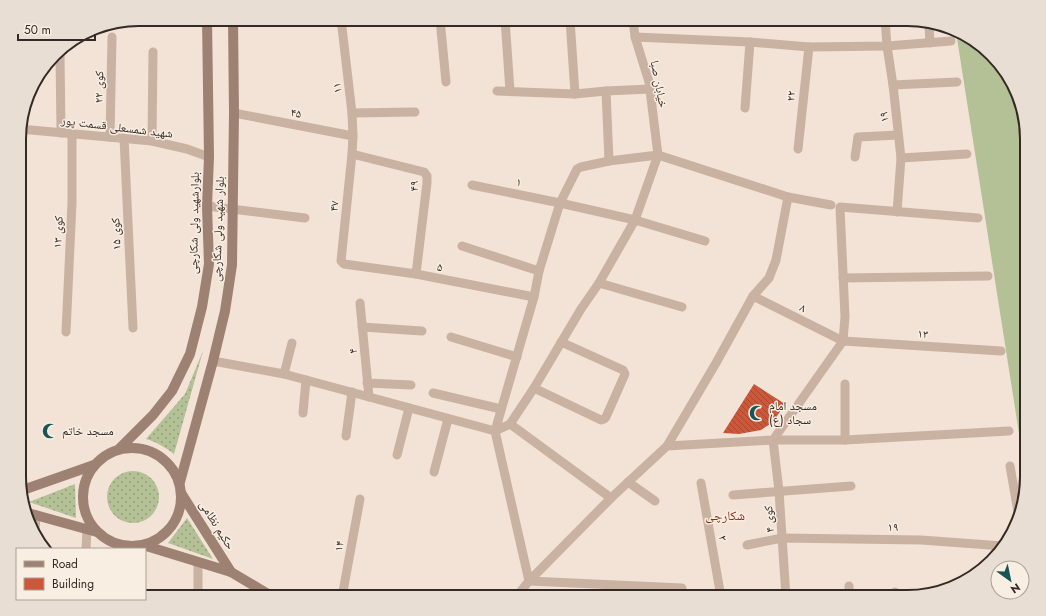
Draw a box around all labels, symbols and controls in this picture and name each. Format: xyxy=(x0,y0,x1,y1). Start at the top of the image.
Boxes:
scale bar xyxy=(18,16,95,42)
text: 50 m xyxy=(24,21,51,39)
street label: خیابان صبا xyxy=(646,59,672,110)
street label: کوی ۲۲ xyxy=(90,71,108,103)
street label: ۱۱ xyxy=(327,82,347,94)
street label: ۲۲ xyxy=(781,90,801,102)
street label: ۴۵ xyxy=(289,103,303,123)
street label: شهید شمسعلی قسمت پور xyxy=(59,111,174,143)
street label: ۱۹ xyxy=(874,111,894,123)
street label: بلوارشهید ولی شکارچی xyxy=(184,172,204,274)
street label: ۱ xyxy=(515,173,523,191)
street label: بلوار شهید ولی شکارچی xyxy=(207,176,229,282)
street label: ۴۹ xyxy=(405,180,423,192)
street label: ۴۷ xyxy=(324,199,344,212)
street label: کوی ۱۳ xyxy=(48,215,68,249)
street label: کوی ۱۵ xyxy=(106,217,126,251)
street label: ۵ xyxy=(436,258,444,276)
street label: ۸ xyxy=(797,299,810,318)
street label: ۱۳ xyxy=(917,325,929,343)
street label: ۴ xyxy=(344,348,362,354)
place label: مسجد امام سجاد (ع) xyxy=(769,397,817,429)
mosque icon: مسجد امام سجاد (ع) xyxy=(748,404,766,422)
mosque icon: مسجد خاتم xyxy=(41,422,59,440)
place label: مسجد خاتم xyxy=(62,422,114,440)
street label: حکیم نظامی xyxy=(195,497,239,553)
street label: کوی ۴ xyxy=(759,505,779,533)
district label: شکارچی xyxy=(705,506,745,525)
street label: ۱۹ xyxy=(887,518,899,536)
street label: ۲ xyxy=(714,534,732,542)
street label: ۱۴ xyxy=(329,539,349,553)
legend xyxy=(16,548,146,600)
text: Road xyxy=(52,555,78,573)
north arrow xyxy=(990,560,1030,600)
text: Building xyxy=(52,575,94,593)
text: N xyxy=(1007,579,1023,597)

